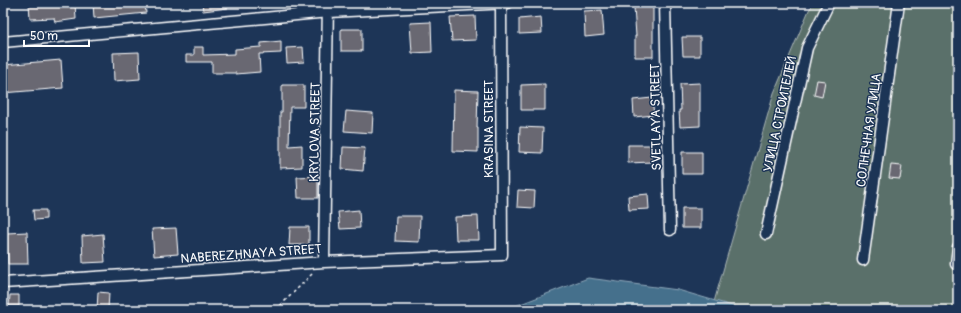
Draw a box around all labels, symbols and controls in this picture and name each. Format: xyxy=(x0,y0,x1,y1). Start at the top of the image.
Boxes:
scale bar xyxy=(24,22,89,48)
text: 50 m xyxy=(30,29,58,44)
street label: УЛИЦА СТРОИТЕЛЕЙ xyxy=(760,55,800,174)
street label: SVETLAYA STREET xyxy=(647,63,665,171)
street label: СОЛНЕЧНАЯ УЛИЦА xyxy=(853,72,885,188)
street label: KRASINA STREET xyxy=(481,80,497,178)
street label: KRYLOVA STREET xyxy=(306,82,324,182)
street label: NABEREZHNAYA STREET xyxy=(180,241,322,267)

